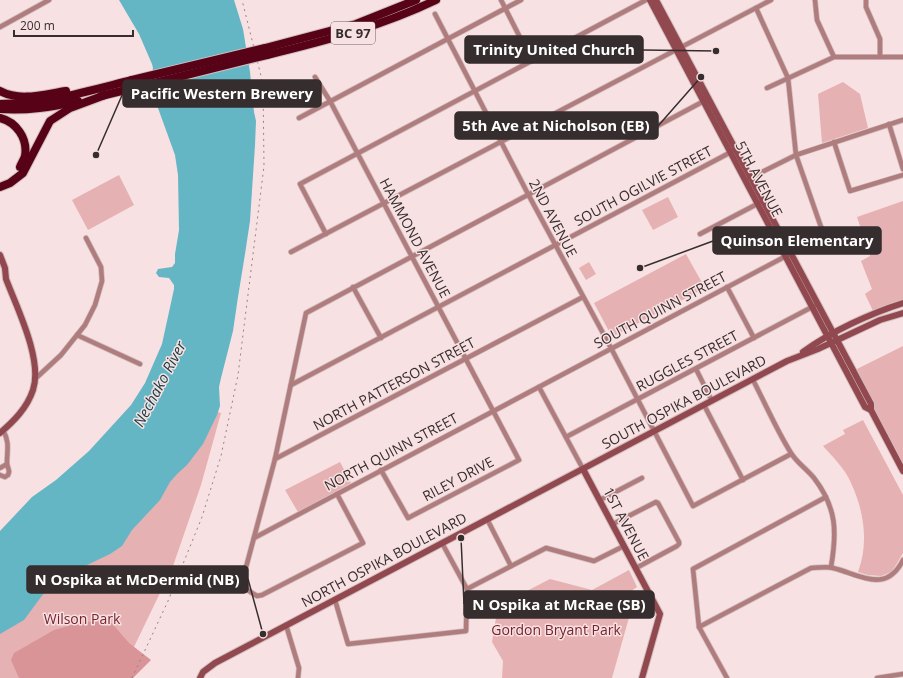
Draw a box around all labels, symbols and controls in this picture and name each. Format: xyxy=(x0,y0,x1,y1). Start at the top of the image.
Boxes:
scale bar xyxy=(14,12,133,38)
text: 200 m xyxy=(20,17,55,34)
road number: BC 97 xyxy=(331,22,375,44)
callout: Trinity United Church xyxy=(465,36,643,63)
text: Trinity United Church xyxy=(473,39,635,59)
callout: Pacific Western Brewery xyxy=(123,80,321,107)
text: Pacific Western Brewery xyxy=(131,83,314,103)
callout: 5th Ave at Nicholson (EB) xyxy=(455,112,658,139)
text: 5th Ave at Nicholson (EB) xyxy=(462,115,650,135)
street label: 5TH AVENUE xyxy=(732,138,787,220)
street label: SOUTH OGILVIE STREET xyxy=(570,141,715,230)
street label: HAMMOND AVENUE xyxy=(376,175,455,301)
street label: 2ND AVENUE xyxy=(525,175,582,260)
callout: Quinson Elementary xyxy=(713,227,881,254)
text: Quinson Elementary xyxy=(721,230,874,250)
street label: SOUTH QUINN STREET xyxy=(590,266,730,353)
street label: RUGGLES STREET xyxy=(632,326,741,395)
street label: NORTH PATTERSON STREET xyxy=(309,333,478,434)
water label: Nechako River xyxy=(128,336,191,430)
street label: SOUTH OSPIKA BOULEVARD xyxy=(598,350,769,453)
street label: NORTH QUINN STREET xyxy=(321,408,461,495)
street label: RILEY DRIVE xyxy=(419,452,497,505)
street label: 1ST AVENUE xyxy=(599,484,654,564)
street label: NORTH OSPIKA BOULEVARD xyxy=(298,508,470,611)
callout: N Ospika at McDermid (NB) xyxy=(27,566,248,593)
text: N Ospika at McDermid (NB) xyxy=(34,569,240,589)
callout: N Ospika at McRae (SB) xyxy=(464,591,654,618)
text: N Ospika at McRae (SB) xyxy=(472,594,646,614)
park label: Wilson Park xyxy=(44,609,121,628)
park label: Gordon Bryant Park xyxy=(491,620,621,639)

